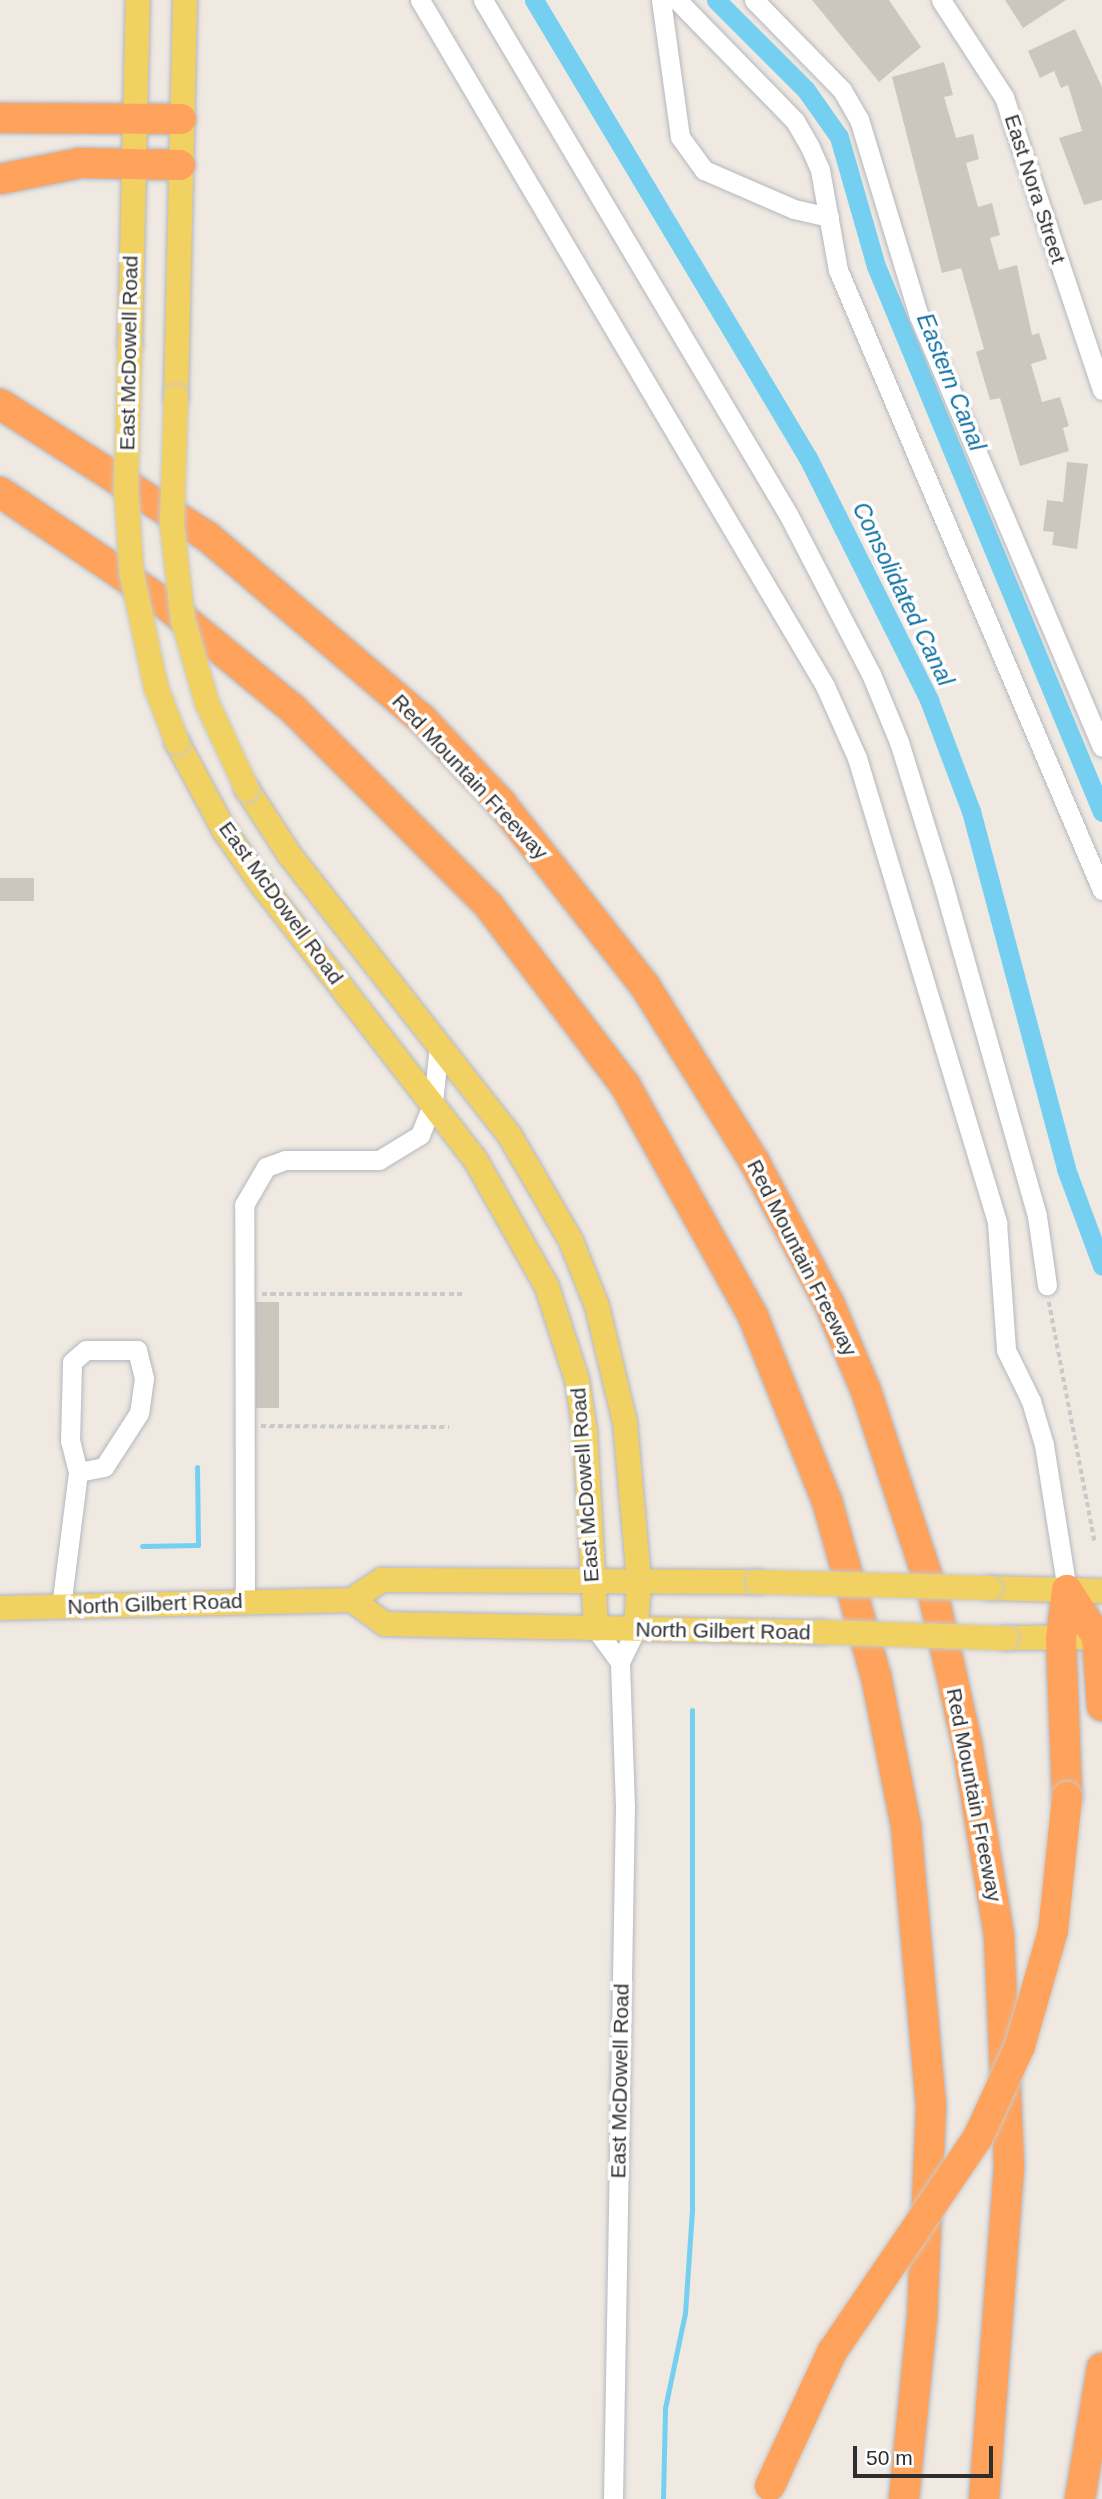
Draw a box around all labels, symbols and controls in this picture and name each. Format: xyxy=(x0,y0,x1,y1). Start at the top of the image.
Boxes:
street label: East Nora Street xyxy=(999,111,1071,267)
street label: East McDowell Road xyxy=(115,255,143,451)
water label: Eastern Canal xyxy=(911,309,991,455)
water label: Consolidated Canal xyxy=(847,498,959,690)
street label: Red Mountain Freeway xyxy=(387,689,553,865)
street label: East McDowell Road xyxy=(214,817,348,989)
street label: Red Mountain Freeway xyxy=(741,1156,863,1360)
street label: East McDowell Road xyxy=(566,1387,604,1583)
street label: North Gilbert Road xyxy=(67,1588,243,1620)
street label: North Gilbert Road xyxy=(635,1617,811,1645)
street label: Red Mountain Freeway xyxy=(941,1686,1007,1904)
street label: East McDowell Road xyxy=(606,1983,634,2179)
scale bar xyxy=(857,2432,997,2476)
text: 50 m xyxy=(866,2446,913,2469)

